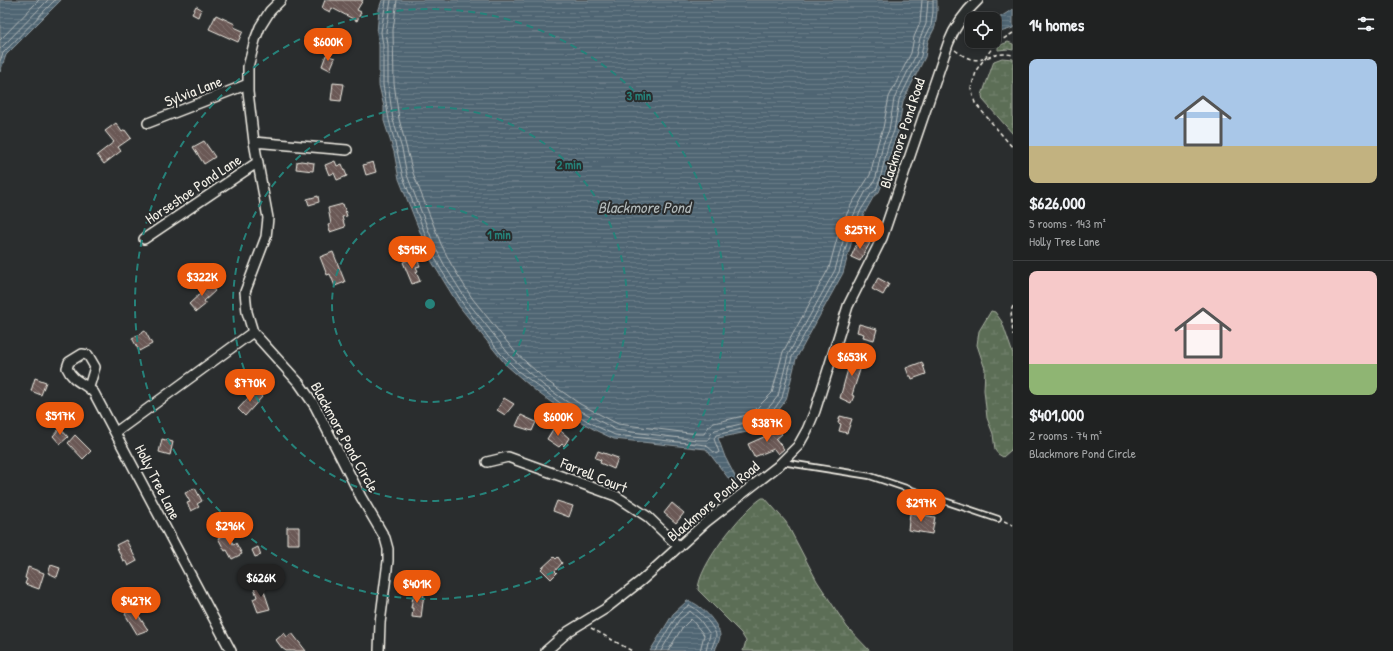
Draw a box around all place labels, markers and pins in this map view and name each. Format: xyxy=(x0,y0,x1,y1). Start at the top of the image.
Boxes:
pin: $600K xyxy=(300,28,356,62)
pin: $257K xyxy=(832,216,888,250)
pin: $515K xyxy=(384,236,440,270)
pin: $322K xyxy=(174,263,230,297)
centre of rings xyxy=(423,297,437,311)
pin: $653K xyxy=(824,343,880,377)
pin: $770K xyxy=(222,369,278,403)
pin: $517K xyxy=(32,402,88,436)
pin: $600K xyxy=(530,403,586,437)
pin: $387K xyxy=(739,409,795,443)
pin: $297K xyxy=(893,489,949,523)
pin: $296K xyxy=(202,512,258,546)
pin: $626K xyxy=(233,564,289,598)
pin: $401K xyxy=(389,570,445,604)
pin: $427K xyxy=(108,587,164,621)

